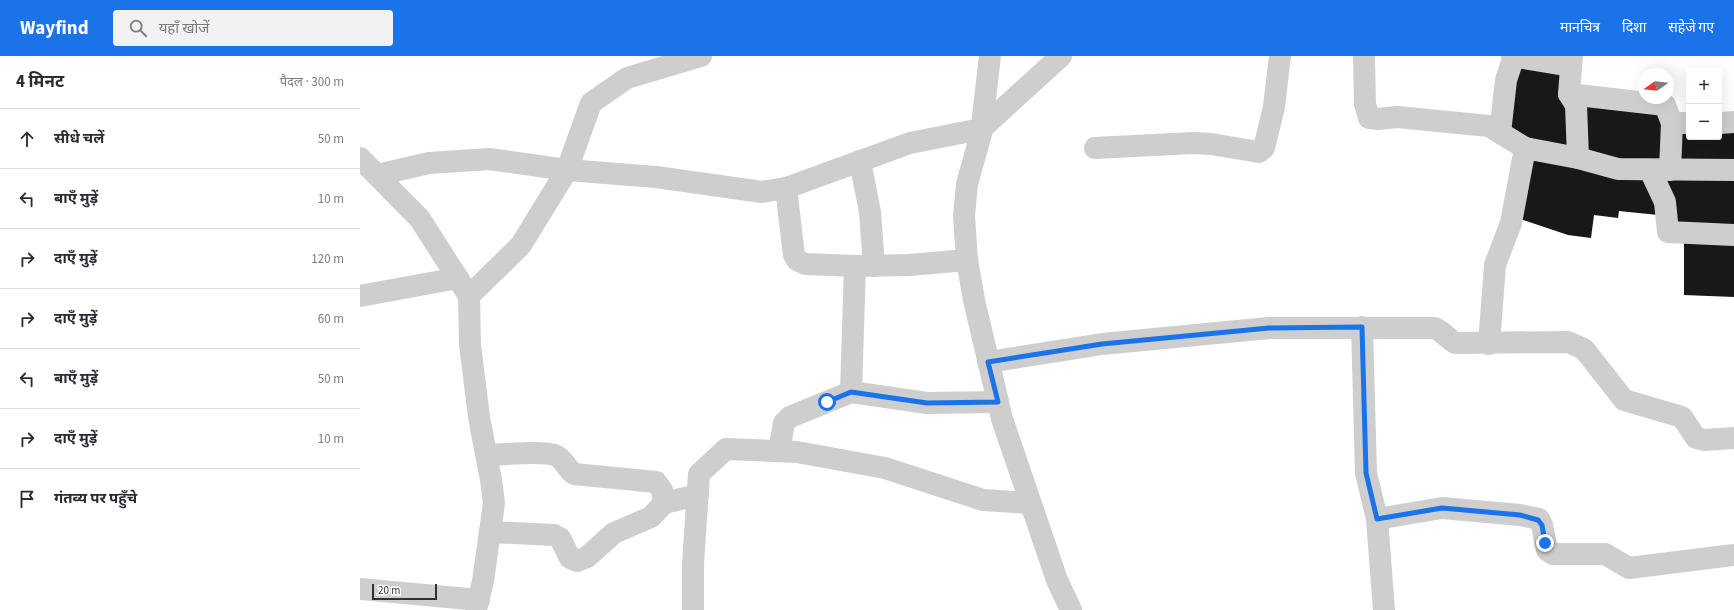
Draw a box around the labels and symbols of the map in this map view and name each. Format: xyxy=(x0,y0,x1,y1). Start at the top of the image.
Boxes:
north arrow xyxy=(1638,68,1674,104)
route start xyxy=(818,393,836,411)
route end xyxy=(1536,534,1554,552)
scale bar xyxy=(372,582,437,601)

